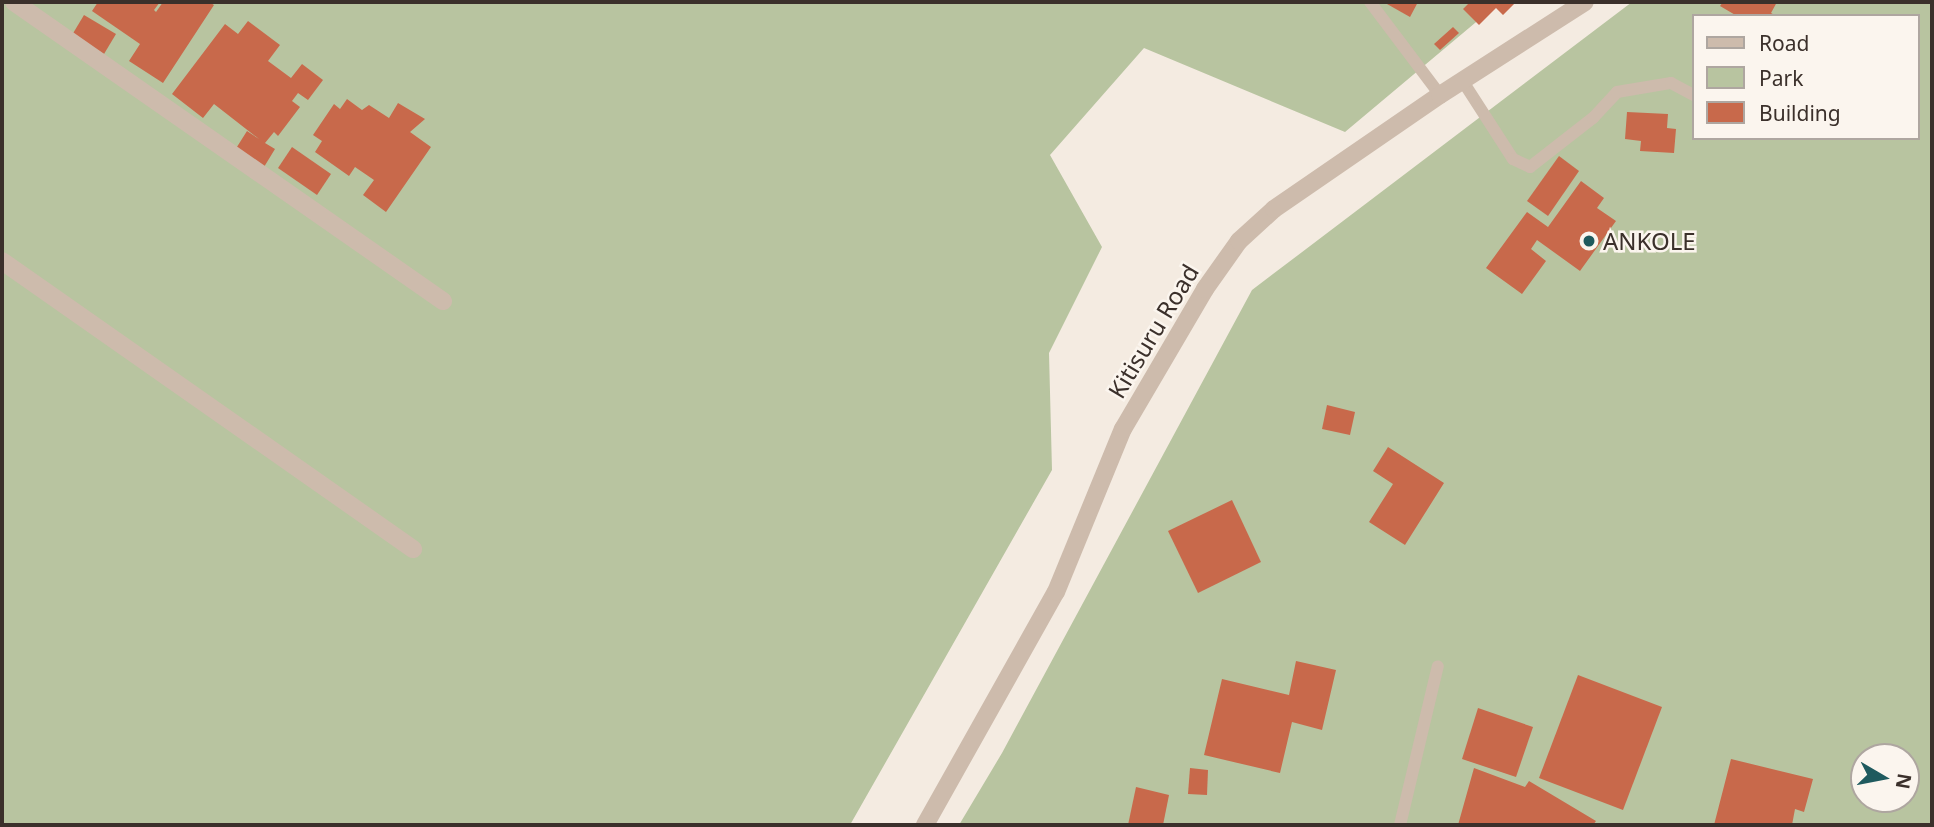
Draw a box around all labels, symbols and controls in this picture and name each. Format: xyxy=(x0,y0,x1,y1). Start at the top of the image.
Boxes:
legend xyxy=(1692,14,1920,140)
text: Road xyxy=(1759,29,1809,57)
text: Park xyxy=(1759,64,1803,92)
text: Building xyxy=(1759,99,1841,127)
place label: ANKOLE xyxy=(1603,227,1696,255)
marker: ANKOLE xyxy=(1581,233,1597,249)
street label: Kitisuru Road xyxy=(1102,259,1204,403)
north arrow xyxy=(1850,743,1920,813)
text: N xyxy=(1890,771,1918,791)

